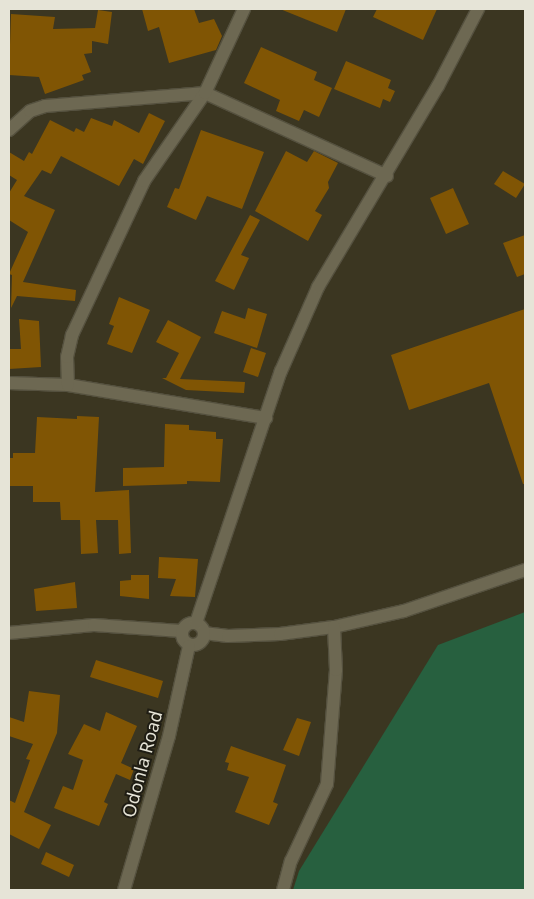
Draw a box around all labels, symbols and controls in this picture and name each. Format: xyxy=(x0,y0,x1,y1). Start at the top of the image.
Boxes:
street label: Odonla Road xyxy=(117,708,167,820)

